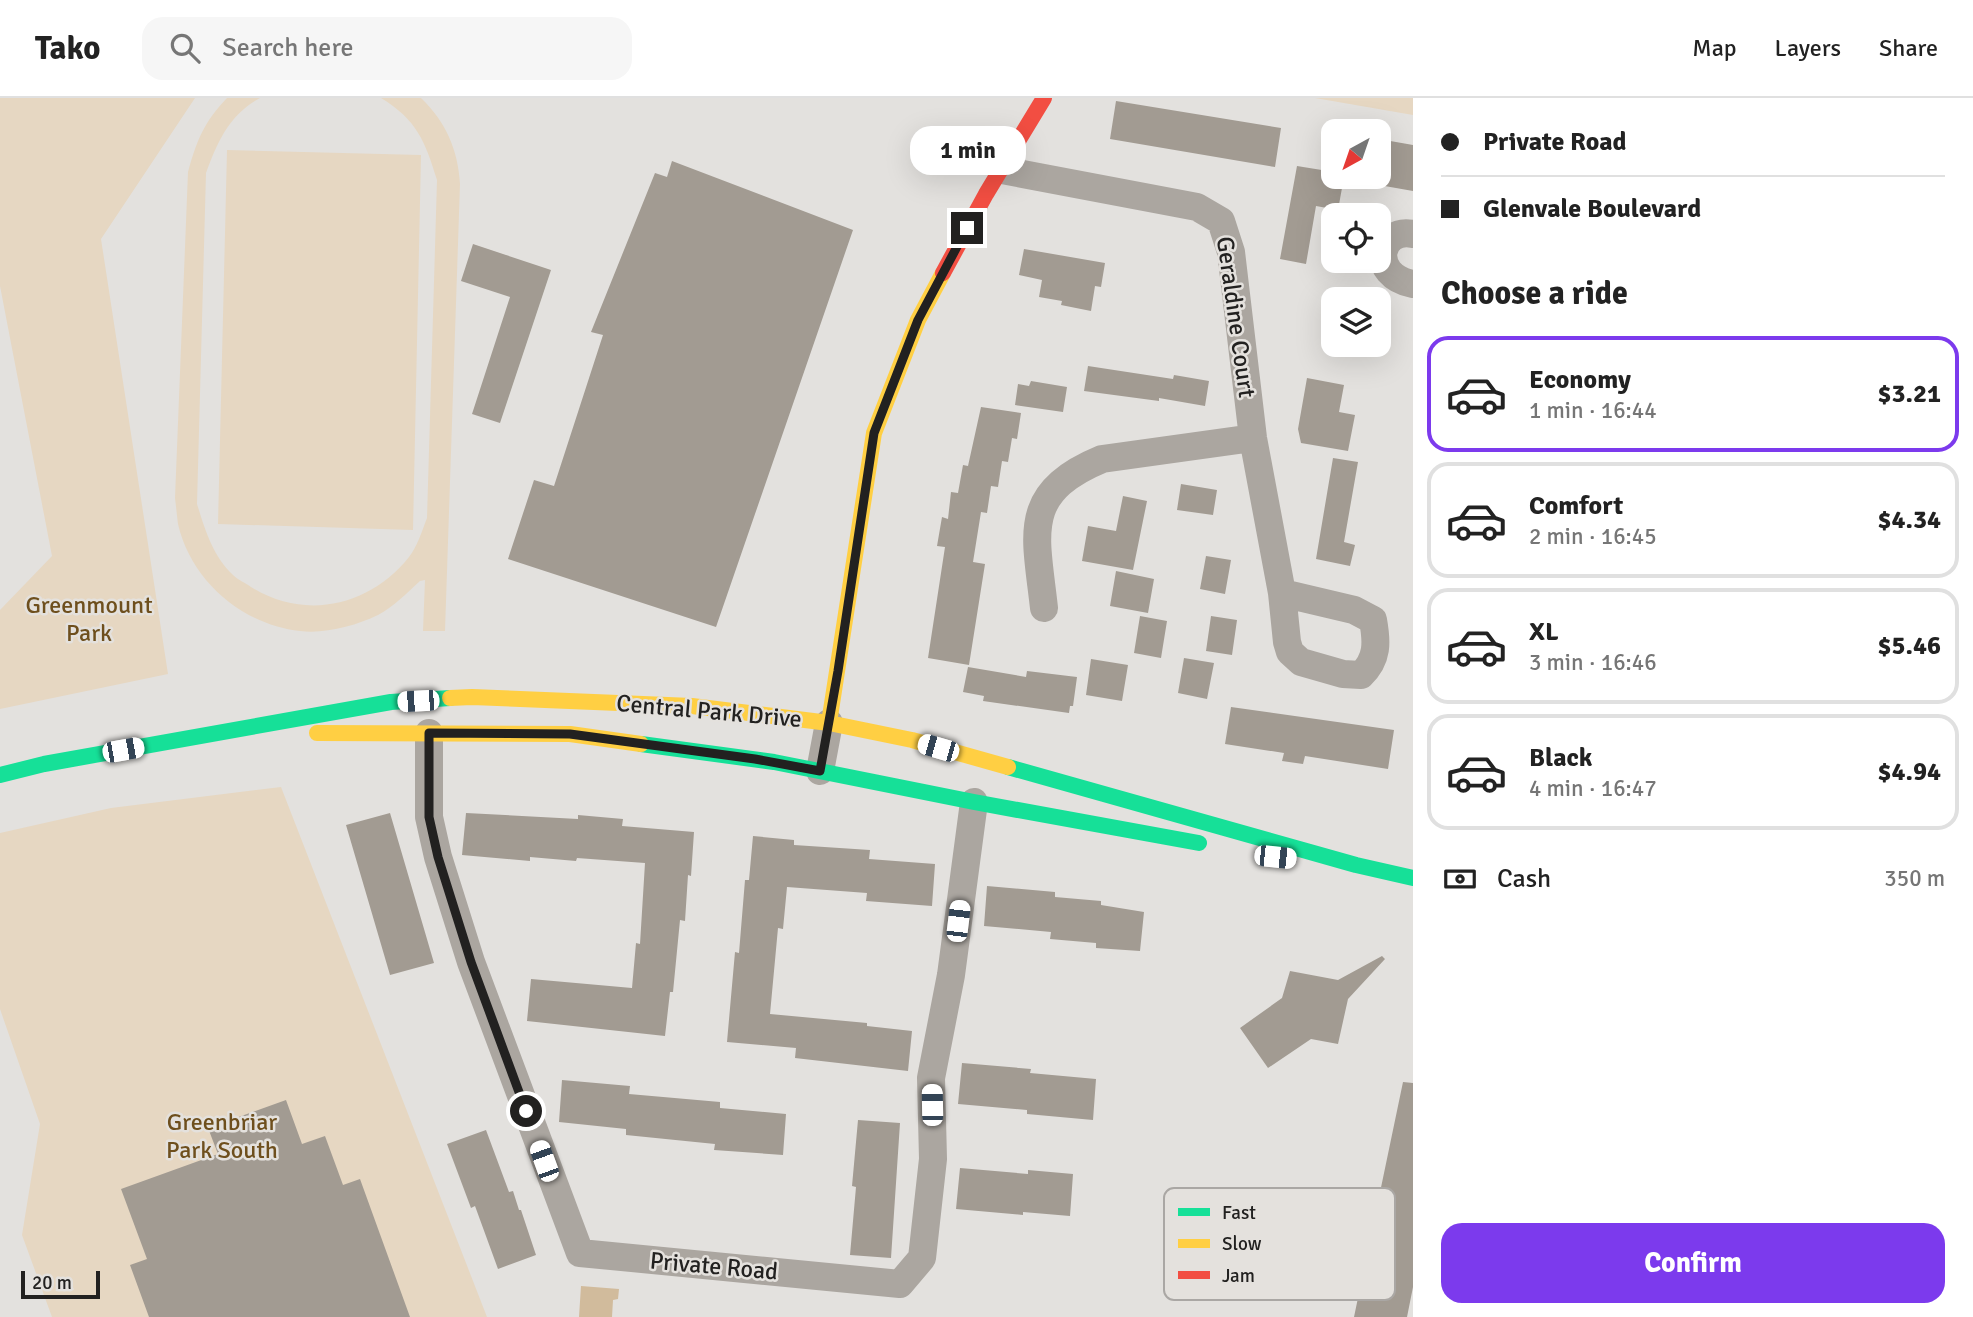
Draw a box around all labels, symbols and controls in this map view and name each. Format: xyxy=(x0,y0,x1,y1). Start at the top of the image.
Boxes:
search box xyxy=(142,17,632,80)
text: Tako xyxy=(35,28,100,69)
icon: search xyxy=(166,29,204,67)
text: Search here xyxy=(222,32,353,64)
text: Map xyxy=(1692,33,1737,63)
text: Layers xyxy=(1775,33,1841,63)
text: Share xyxy=(1879,33,1938,63)
north arrow xyxy=(1321,119,1391,189)
map controls xyxy=(1321,119,1391,357)
text: Private Road xyxy=(1483,126,1626,158)
callout: 1 min xyxy=(909,127,1025,176)
text: 1 min xyxy=(940,136,996,165)
text: Glenvale Boulevard xyxy=(1483,193,1701,225)
button: locate xyxy=(1321,203,1391,273)
route end xyxy=(951,212,983,244)
street label: Geraldine Court xyxy=(1210,235,1262,399)
text: Choose a ride xyxy=(1441,274,1628,313)
button: layers xyxy=(1321,287,1391,357)
icon: car xyxy=(1445,363,1508,426)
text: Economy xyxy=(1529,364,1631,396)
text: $3.21 xyxy=(1877,378,1941,410)
text: 1 min · 16:44 xyxy=(1529,396,1657,425)
icon: car xyxy=(1445,489,1508,552)
text: Comfort xyxy=(1529,490,1623,522)
text: $4.34 xyxy=(1877,504,1941,536)
text: 2 min · 16:45 xyxy=(1529,522,1657,551)
park label: Greenmount Park xyxy=(25,590,153,648)
icon: car xyxy=(1445,615,1508,678)
text: XL xyxy=(1529,616,1559,648)
text: $5.46 xyxy=(1877,630,1941,662)
text: 3 min · 16:46 xyxy=(1529,648,1657,677)
street label: Central Park Drive xyxy=(615,688,803,734)
car xyxy=(397,689,440,713)
car xyxy=(915,732,962,764)
car xyxy=(101,736,146,764)
icon: car xyxy=(1445,741,1508,804)
text: Black xyxy=(1529,742,1592,774)
text: $4.94 xyxy=(1877,756,1941,788)
text: 4 min · 16:47 xyxy=(1529,774,1657,803)
car xyxy=(1254,844,1297,870)
icon: cash xyxy=(1441,860,1479,898)
text: Cash xyxy=(1497,863,1551,895)
text: 350 m xyxy=(1884,864,1945,893)
car xyxy=(946,899,971,943)
car xyxy=(922,1084,943,1126)
route start xyxy=(510,1095,542,1127)
park label: Greenbriar Park South xyxy=(166,1107,278,1165)
car xyxy=(527,1138,562,1184)
legend xyxy=(1164,1188,1395,1300)
text: Fast xyxy=(1222,1201,1256,1225)
button: Confirm xyxy=(1441,1223,1945,1303)
text: Slow xyxy=(1222,1232,1262,1256)
street label: Private Road xyxy=(649,1245,779,1287)
text: Jam xyxy=(1222,1264,1255,1288)
scale bar xyxy=(21,1268,100,1300)
text: 20 m xyxy=(32,1271,72,1295)

